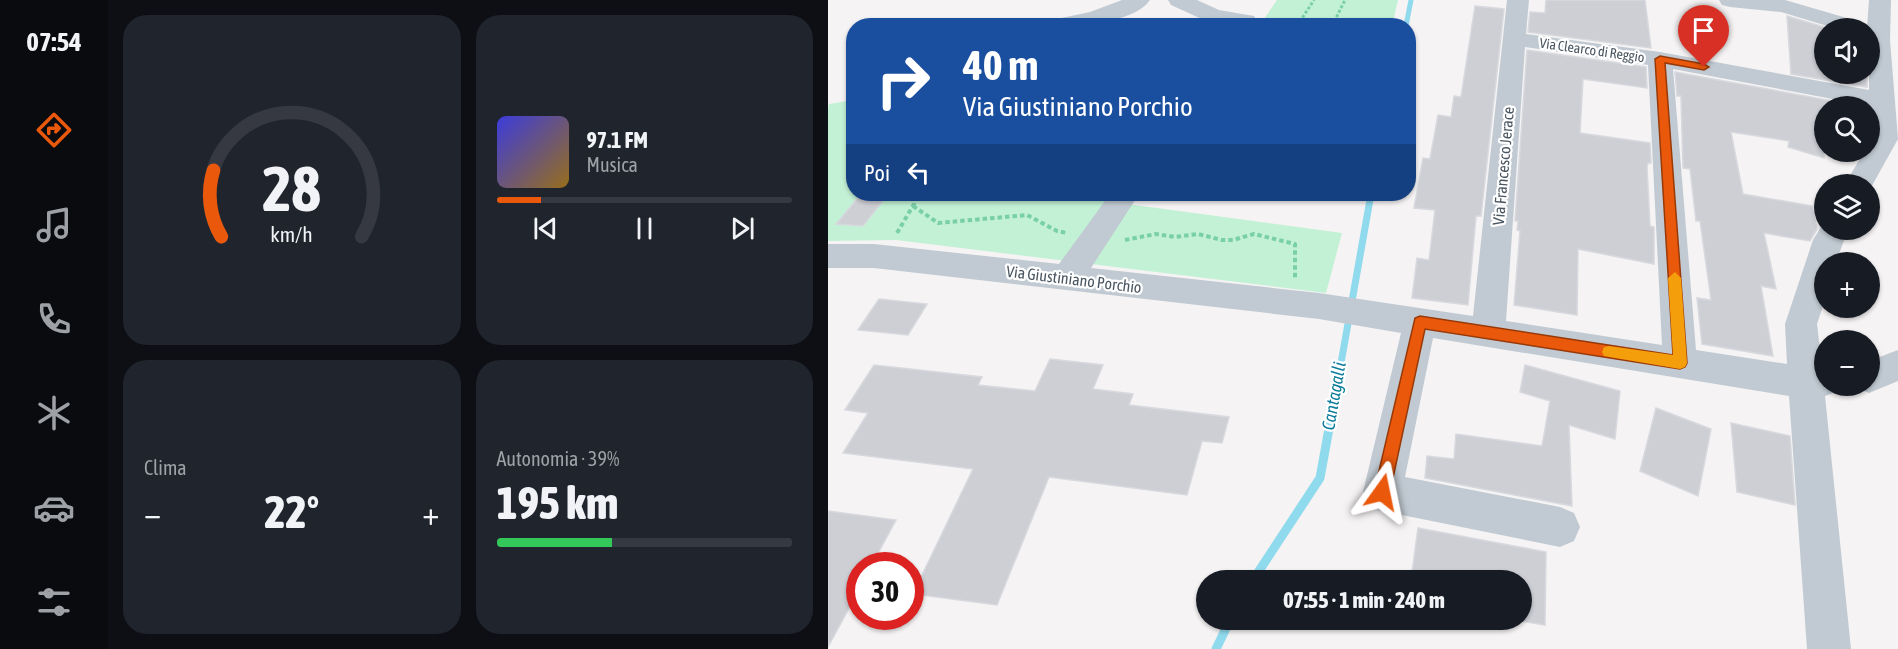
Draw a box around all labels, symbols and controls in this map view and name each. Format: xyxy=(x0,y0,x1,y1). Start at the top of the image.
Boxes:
pin xyxy=(1678,5,1729,67)
icon: arrive xyxy=(1687,14,1720,47)
map controls xyxy=(1814,18,1880,396)
button: sound xyxy=(1814,18,1880,84)
text: 07:54 xyxy=(26,26,82,57)
street label: Via Clearco di Reggio xyxy=(1539,35,1645,65)
text: 40 m xyxy=(963,41,1038,89)
icon: right xyxy=(864,42,942,120)
text: Via Giustiniano Porchio xyxy=(963,91,1193,122)
button: search xyxy=(1814,96,1880,162)
street label: Via Francesco Jerace xyxy=(1489,106,1517,226)
icon: directions xyxy=(33,109,75,151)
text: 97.1 FM xyxy=(587,127,648,153)
text: 28 xyxy=(262,153,321,224)
text: Musica xyxy=(587,153,638,176)
icon: left xyxy=(902,156,935,189)
text: Poi xyxy=(864,160,890,186)
button: layers xyxy=(1814,174,1880,240)
icon: music xyxy=(33,204,75,246)
icon: previous xyxy=(529,212,562,245)
icon: pause xyxy=(628,212,661,245)
icon: next xyxy=(726,212,759,245)
text: km/h xyxy=(270,223,313,248)
button: + xyxy=(1814,252,1880,318)
street label: Via Giustiniano Porchio xyxy=(1005,262,1143,296)
icon: phone xyxy=(33,298,75,340)
button: − xyxy=(1814,330,1880,396)
water label: Cantagalli xyxy=(1317,360,1350,432)
icon: climate xyxy=(33,392,75,434)
text: Autonomia · 39% xyxy=(497,447,619,470)
text: Clima xyxy=(144,456,187,479)
position arrow xyxy=(1350,460,1414,524)
text: 195 km xyxy=(497,477,618,529)
text: 22° xyxy=(264,486,319,538)
icon: car xyxy=(33,487,75,529)
text: − xyxy=(144,494,161,532)
text: + xyxy=(422,494,439,532)
speed limit sign: 30 xyxy=(846,552,924,630)
icon: filters xyxy=(33,581,75,623)
text: 07:55 · 1 min · 240 m xyxy=(1283,587,1445,613)

